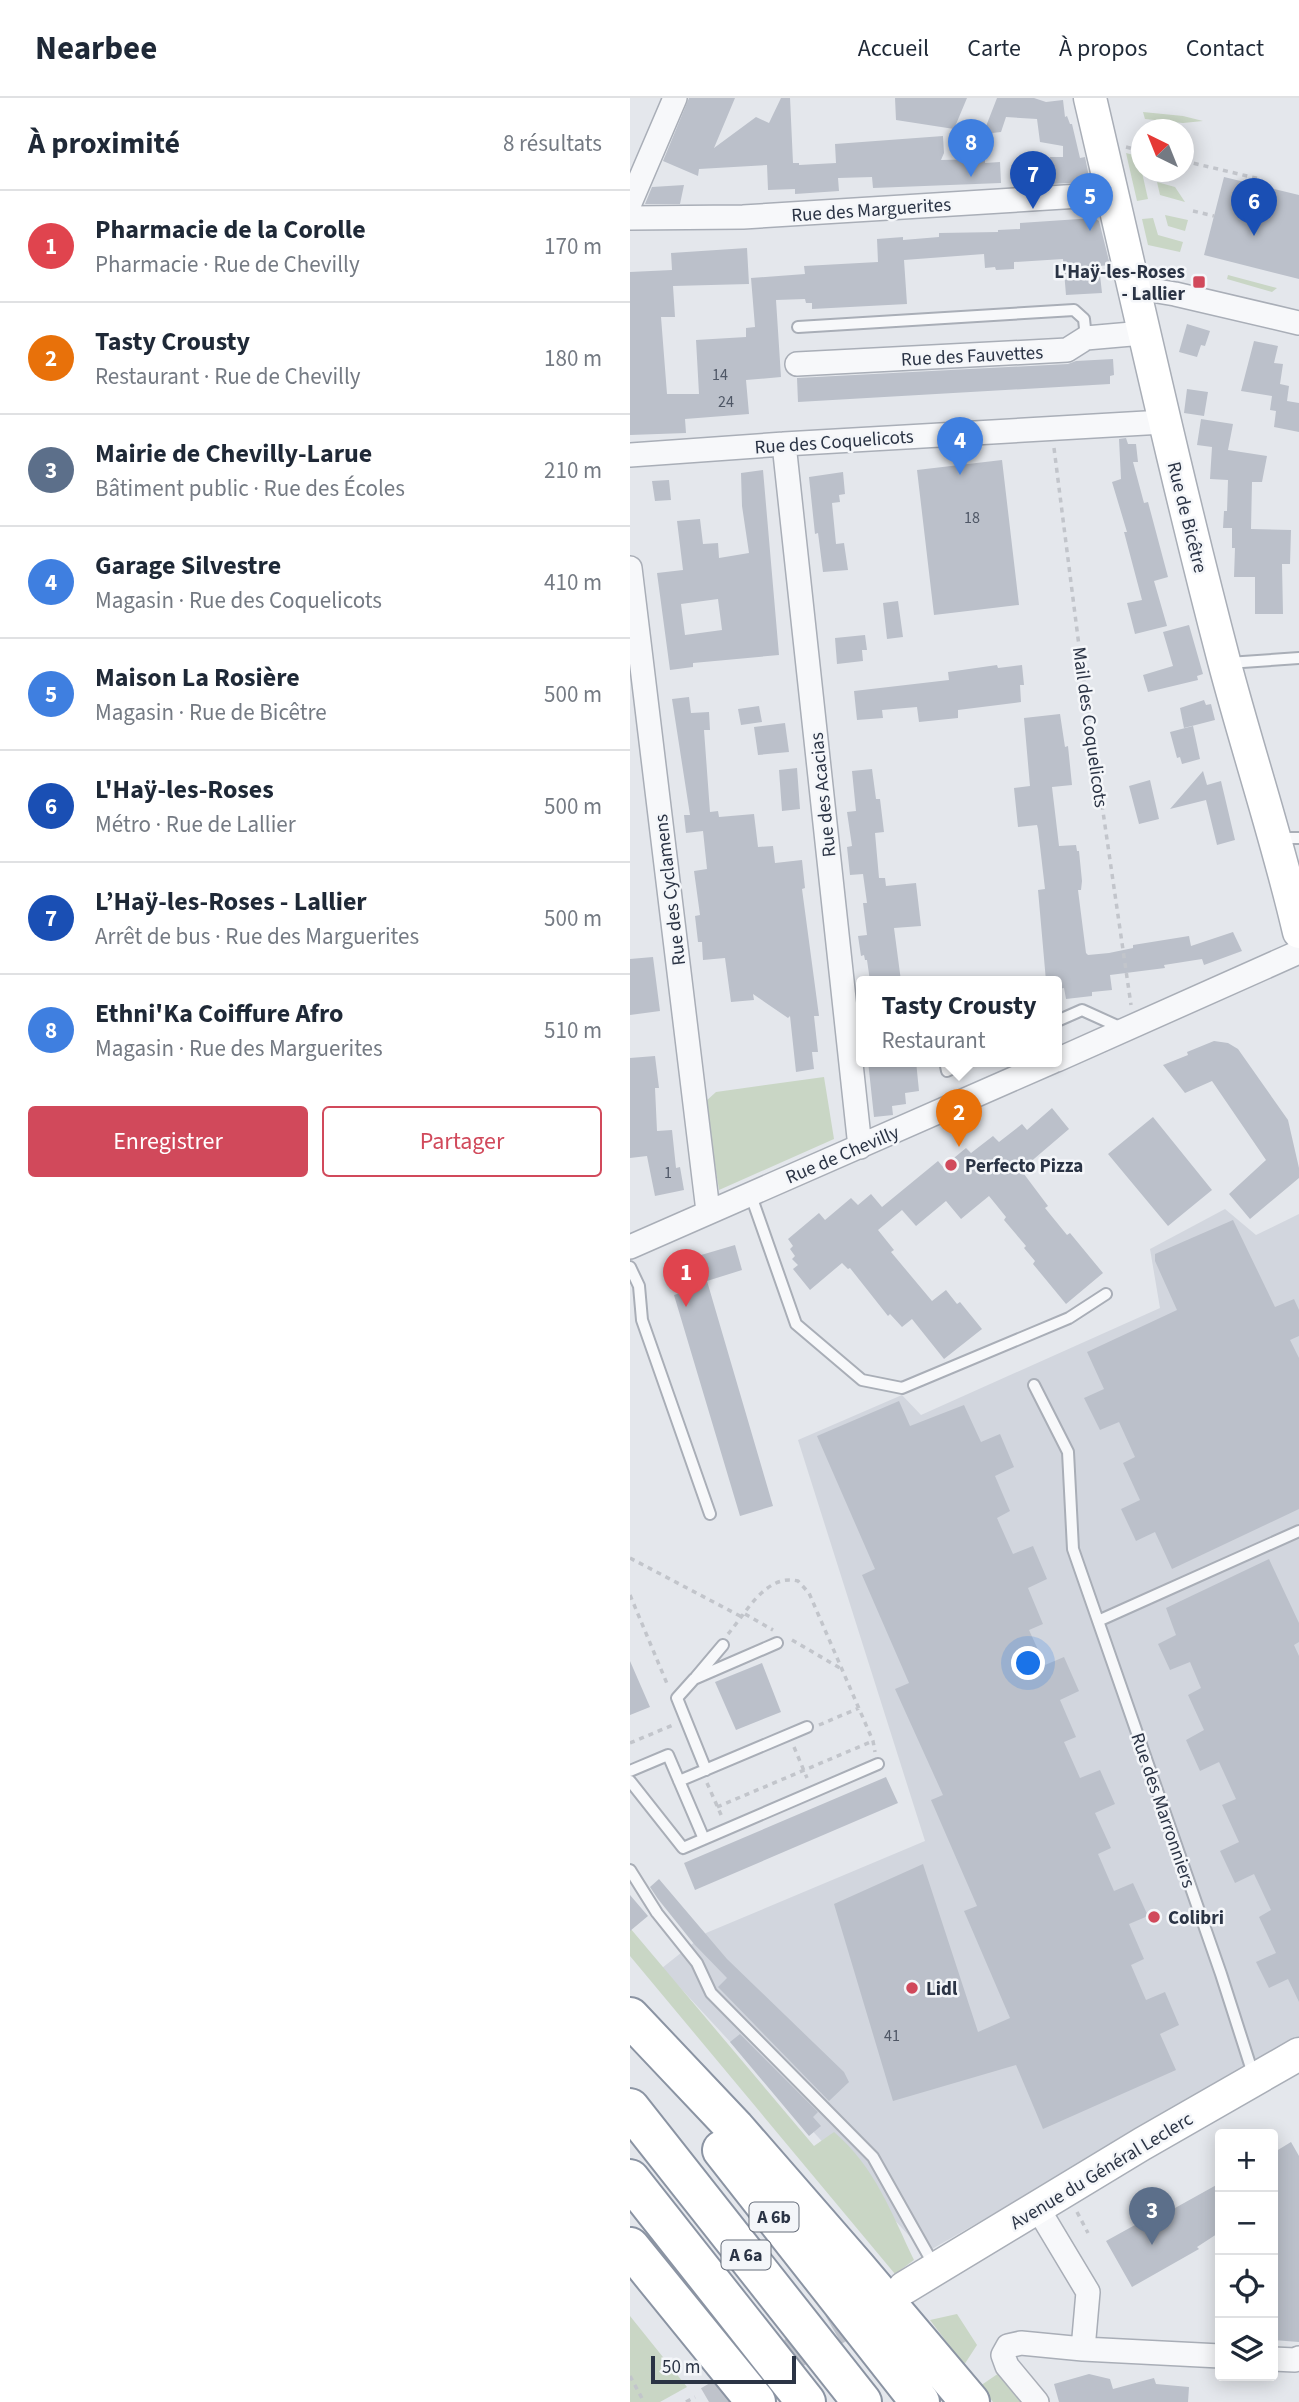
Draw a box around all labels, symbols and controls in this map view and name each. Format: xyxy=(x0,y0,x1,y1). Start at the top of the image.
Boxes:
text: Nearbee xyxy=(35,25,157,72)
text: Accueil xyxy=(858,31,929,66)
text: Carte xyxy=(967,31,1021,66)
text: À propos xyxy=(1059,31,1148,66)
text: Contact xyxy=(1186,31,1264,66)
pin: 8 xyxy=(948,119,994,177)
north arrow xyxy=(1131,119,1194,182)
text: À proximité xyxy=(28,122,180,165)
text: 8 résultats xyxy=(503,127,602,160)
pin: 7 xyxy=(1010,151,1056,209)
pin: 5 xyxy=(1067,173,1113,231)
pin: 6 xyxy=(1231,178,1277,236)
street label: Rue des Marguerites xyxy=(790,191,952,230)
text: Pharmacie de la Corolle xyxy=(95,211,366,248)
text: 1 xyxy=(45,230,57,263)
text: 170 m xyxy=(544,230,602,263)
text: Pharmacie · Rue de Chevilly xyxy=(95,248,360,281)
place label: L'Haÿ-les-Roses - Lallier xyxy=(1054,259,1185,308)
marker: L'Haÿ-les-Roses - Lallier xyxy=(1191,274,1207,290)
text: Tasty Crousty xyxy=(95,323,250,360)
street label: Rue des Fauvettes xyxy=(900,339,1044,374)
text: 2 xyxy=(45,342,57,375)
text: 180 m xyxy=(544,342,602,375)
text: Restaurant · Rue de Chevilly xyxy=(95,360,361,393)
house number: 14 xyxy=(712,364,728,386)
house number: 24 xyxy=(718,391,734,413)
pin: 4 xyxy=(937,417,983,475)
street label: Rue des Coquelicots xyxy=(754,423,915,462)
text: Mairie de Chevilly-Larue xyxy=(95,435,372,472)
text: 3 xyxy=(45,454,57,487)
text: 210 m xyxy=(544,454,602,487)
street label: Rue de Bicêtre xyxy=(1160,459,1213,576)
text: Bâtiment public · Rue des Écoles xyxy=(95,472,405,505)
house number: 18 xyxy=(964,507,980,529)
text: Garage Silvestre xyxy=(95,547,281,584)
text: 4 xyxy=(45,566,57,599)
text: 410 m xyxy=(544,566,602,599)
text: Magasin · Rue des Coquelicots xyxy=(95,584,382,617)
street label: Mail des Coquelicots xyxy=(1065,645,1114,809)
text: Maison La Rosière xyxy=(95,659,300,696)
text: 5 xyxy=(45,678,57,711)
text: 500 m xyxy=(544,678,602,711)
text: Magasin · Rue de Bicêtre xyxy=(95,696,327,729)
street label: Rue des Acacias xyxy=(804,731,843,859)
text: L'Haÿ-les-Roses xyxy=(95,771,274,808)
text: 6 xyxy=(45,790,57,823)
text: 500 m xyxy=(544,790,602,823)
text: Métro · Rue de Lallier xyxy=(95,808,296,841)
street label: Rue des Cyclamens xyxy=(648,813,693,967)
text: L’Haÿ-les-Roses - Lallier xyxy=(95,883,367,920)
text: 7 xyxy=(45,902,57,935)
text: 500 m xyxy=(544,902,602,935)
text: Arrêt de bus · Rue des Marguerites xyxy=(95,920,419,953)
popup xyxy=(856,976,1062,1067)
text: Tasty Crousty xyxy=(881,987,1037,1024)
text: Ethni'Ka Coiffure Afro xyxy=(95,995,343,1032)
text: 8 xyxy=(45,1014,57,1047)
text: 510 m xyxy=(544,1014,602,1047)
text: Restaurant xyxy=(881,1024,986,1057)
text: Magasin · Rue des Marguerites xyxy=(95,1032,383,1065)
pin: 2 xyxy=(936,1089,982,1147)
button: Enregistrer xyxy=(28,1106,308,1177)
button: Partager xyxy=(322,1106,602,1177)
street label: Rue de Chevilly xyxy=(782,1119,904,1191)
place label: Perfecto Pizza xyxy=(965,1153,1083,1180)
marker: Perfecto Pizza xyxy=(943,1157,959,1173)
house number: 1 xyxy=(664,1162,672,1184)
pin: 1 xyxy=(663,1249,709,1307)
your location xyxy=(1011,1646,1045,1680)
street label: Rue des Marronniers xyxy=(1123,1729,1202,1892)
place label: Colibri xyxy=(1168,1905,1224,1932)
marker: Colibri xyxy=(1146,1909,1162,1925)
place label: Lidl xyxy=(926,1976,958,2003)
marker: Lidl xyxy=(904,1980,920,1996)
house number: 41 xyxy=(884,2025,900,2047)
street label: Avenue du Général Leclerc xyxy=(1005,2106,1198,2237)
map controls xyxy=(1215,2129,1278,2381)
button: + xyxy=(1215,2129,1278,2192)
pin: 3 xyxy=(1129,2187,1175,2245)
button: − xyxy=(1215,2192,1278,2255)
road number: A 6b xyxy=(750,2202,798,2232)
road number: A 6a xyxy=(722,2241,770,2270)
button: locate xyxy=(1215,2255,1278,2318)
button: layers xyxy=(1215,2318,1278,2381)
scale bar xyxy=(651,2353,796,2385)
text: 50 m xyxy=(662,2354,700,2381)

